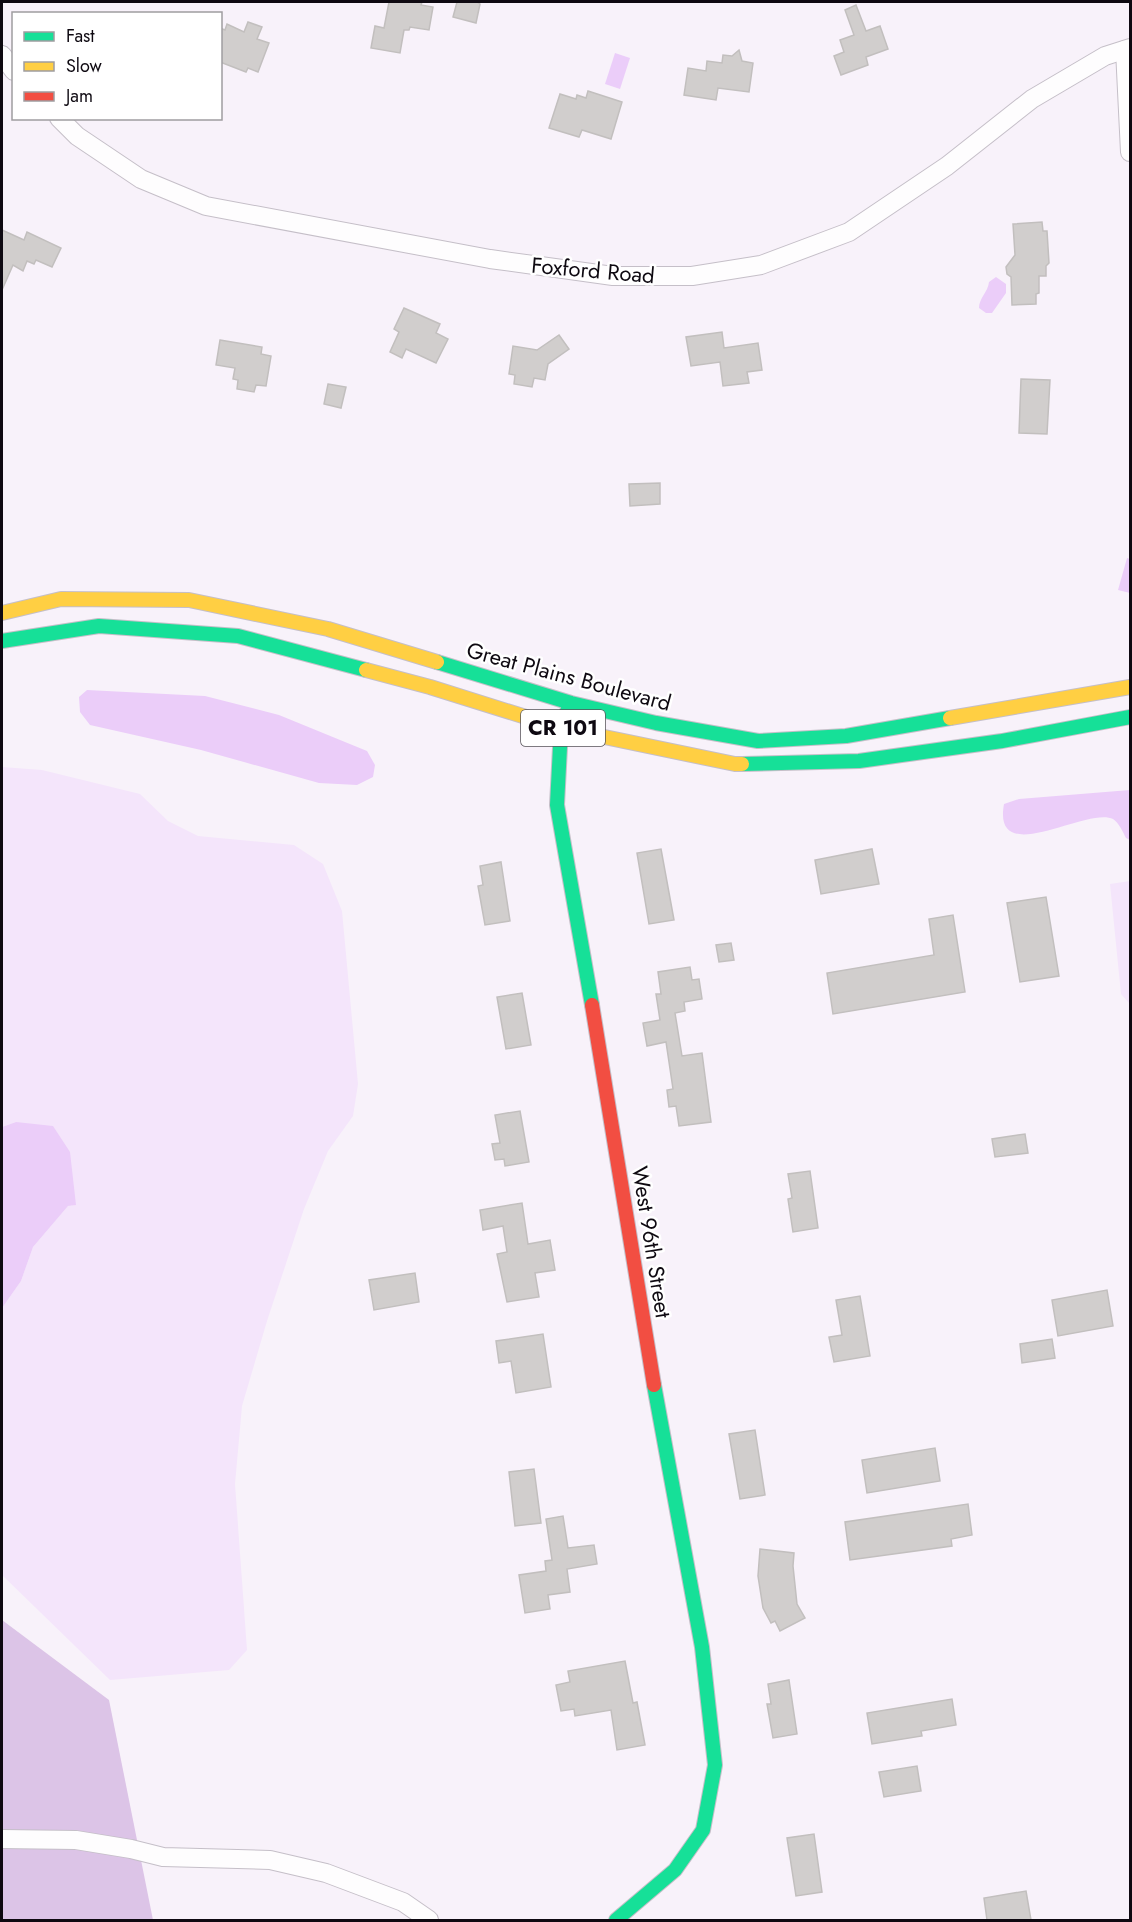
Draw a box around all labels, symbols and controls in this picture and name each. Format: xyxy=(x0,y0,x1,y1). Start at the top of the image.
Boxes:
legend xyxy=(12,12,222,120)
text: Fast xyxy=(66,23,95,49)
text: Slow xyxy=(66,53,103,79)
text: Jam xyxy=(64,83,93,109)
street label: Foxford Road xyxy=(530,249,656,291)
street label: Great Plains Boulevard xyxy=(463,633,675,719)
road number: CR 101 xyxy=(521,710,605,746)
street label: West 96th Street xyxy=(624,1164,680,1321)

